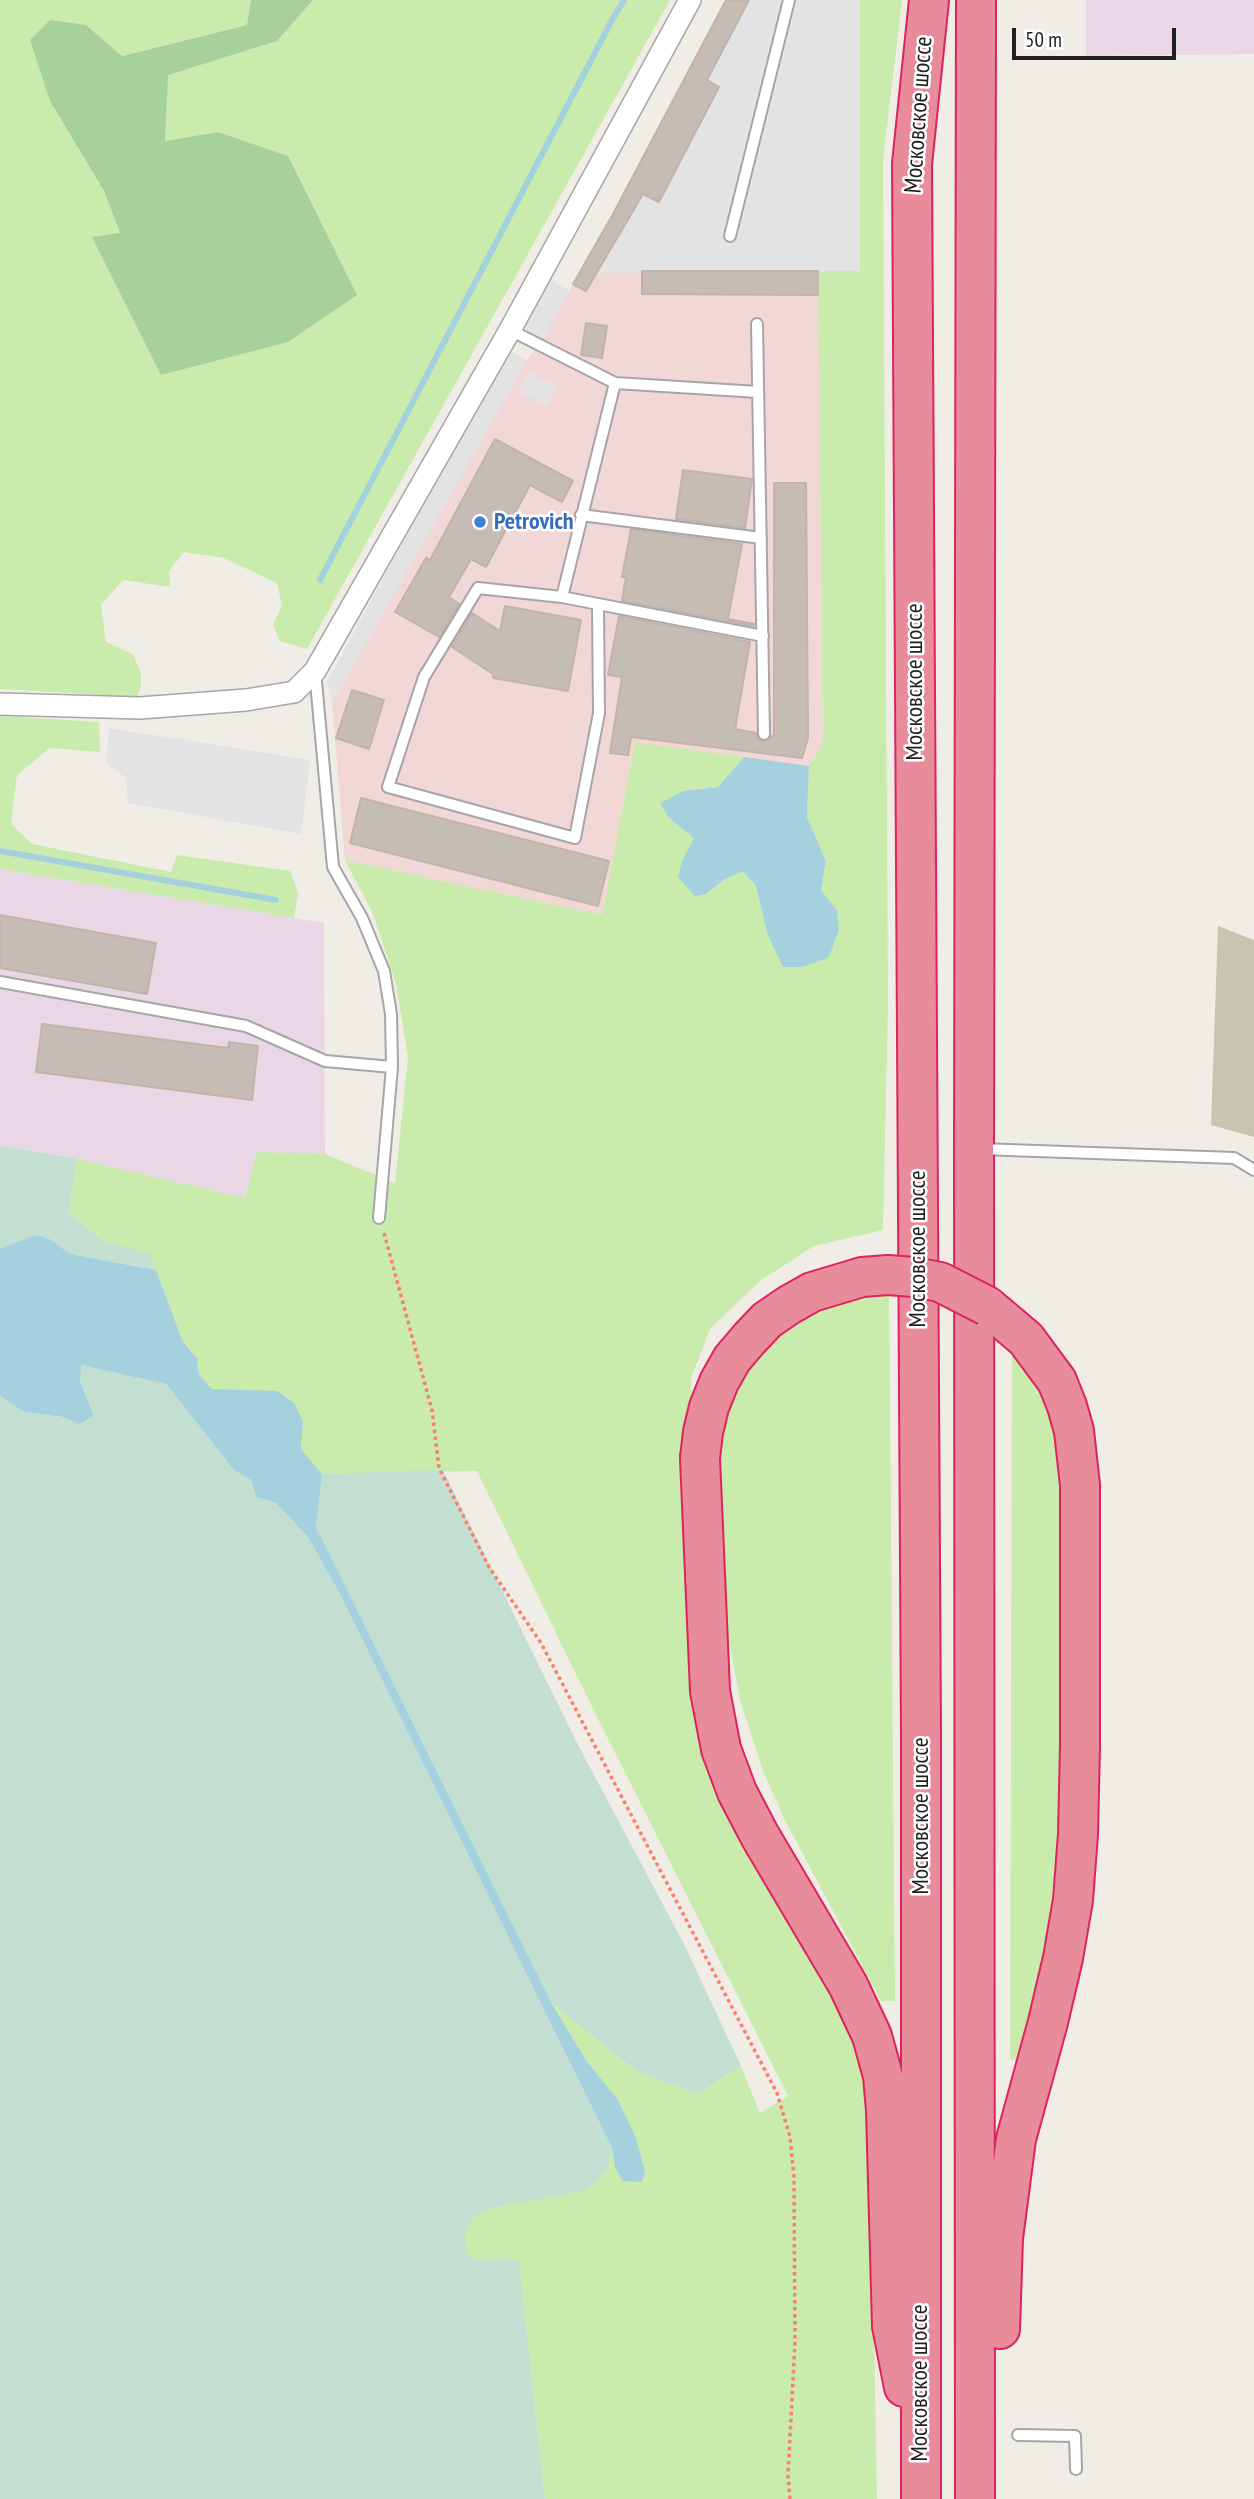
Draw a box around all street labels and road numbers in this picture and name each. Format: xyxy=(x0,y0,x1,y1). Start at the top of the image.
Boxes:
street label: Московское шоссе xyxy=(899,36,939,194)
street label: Московское шоссе xyxy=(901,603,929,761)
street label: Московское шоссе xyxy=(904,1170,932,1328)
street label: Московское шоссе xyxy=(907,1737,935,1895)
street label: Московское шоссе xyxy=(906,2304,934,2462)

